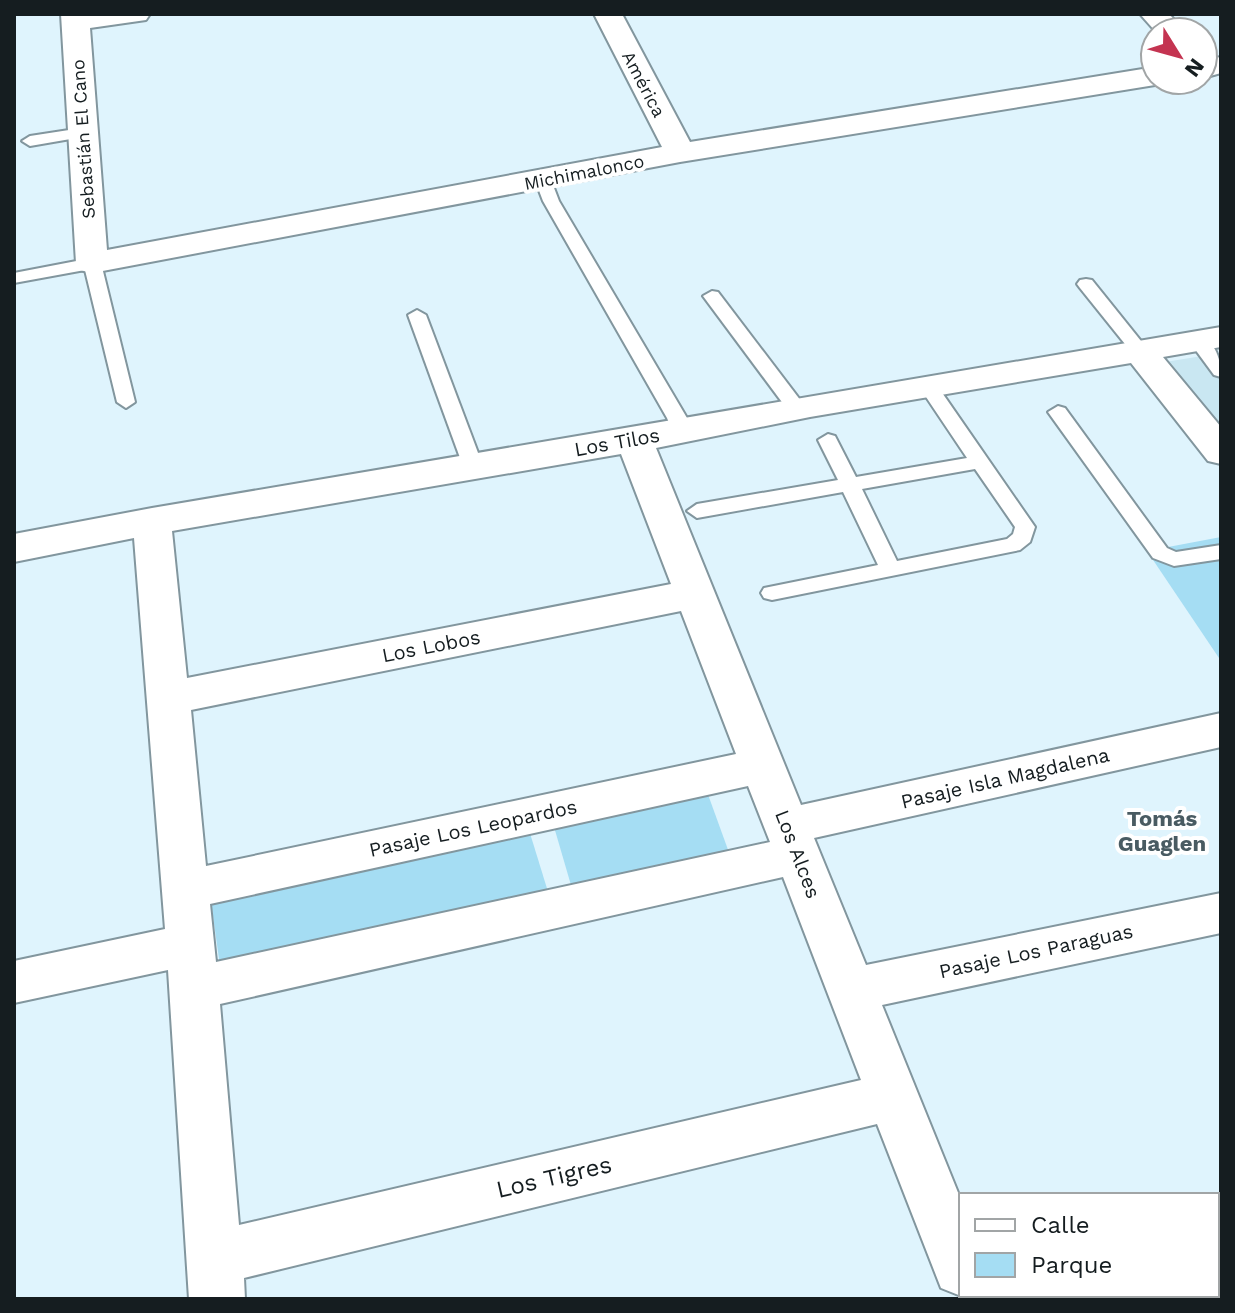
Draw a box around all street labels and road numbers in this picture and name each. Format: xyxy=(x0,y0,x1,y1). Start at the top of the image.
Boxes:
street label: América xyxy=(618,47,670,121)
street label: Sebastián El Cano xyxy=(67,59,99,219)
street label: Michimalonco xyxy=(522,150,646,194)
street label: Los Tilos xyxy=(572,423,662,461)
street label: Los Lobos xyxy=(380,625,482,667)
street label: Pasaje Isla Magdalena xyxy=(898,742,1112,814)
street label: Pasaje Los Leopardos xyxy=(367,794,579,862)
street label: Los Alces xyxy=(770,806,826,902)
street label: Pasaje Los Paraguas xyxy=(937,919,1135,983)
street label: Los Tigres xyxy=(493,1150,615,1204)

